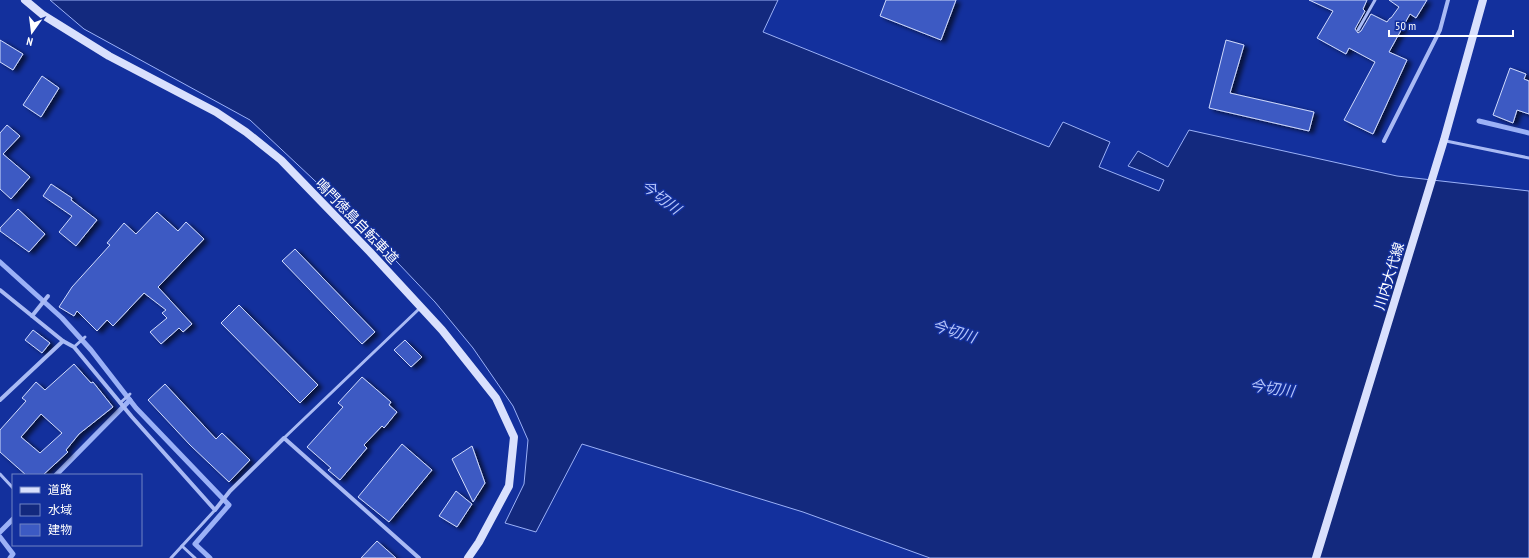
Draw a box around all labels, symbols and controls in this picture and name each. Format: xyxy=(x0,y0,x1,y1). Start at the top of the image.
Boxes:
north arrow xyxy=(12,12,52,52)
scale bar xyxy=(1389,12,1513,38)
text: 50 m xyxy=(1395,18,1416,33)
text: N xyxy=(25,34,34,49)
street label: 鳴門徳島自転車道 xyxy=(312,174,402,268)
water label: 今切川 xyxy=(637,176,686,219)
street label: 川内大代線 xyxy=(1370,240,1408,312)
water label: 今切川 xyxy=(930,315,980,347)
water label: 今切川 xyxy=(1248,375,1298,401)
legend xyxy=(12,474,142,546)
text: 道路 xyxy=(48,482,72,497)
text: 水域 xyxy=(48,502,72,517)
text: 建物 xyxy=(48,522,72,537)

